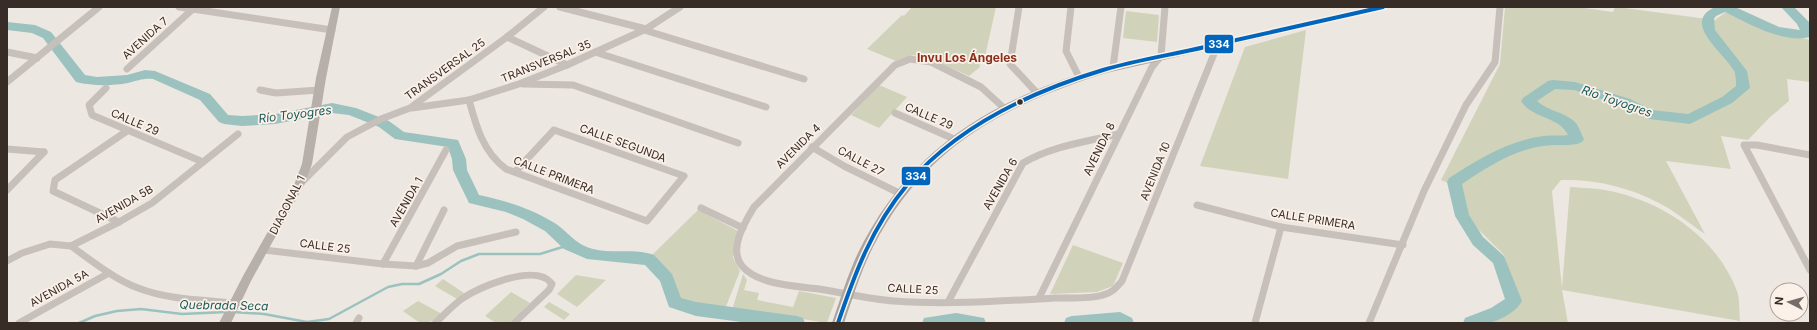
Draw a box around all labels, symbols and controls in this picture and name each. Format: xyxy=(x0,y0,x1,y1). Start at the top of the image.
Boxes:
street label: AVENIDA 7 xyxy=(119,14,171,62)
line badge: 334 xyxy=(1204,34,1234,54)
street label: TRANSVERSAL 25 xyxy=(402,35,488,103)
street label: TRANSVERSAL 35 xyxy=(499,36,593,85)
text: 334 xyxy=(1208,37,1230,51)
district label: Invu Los Ángeles xyxy=(917,50,1017,65)
water label: Río Toyogres xyxy=(1580,82,1654,120)
unlabelled marker xyxy=(1015,97,1025,107)
street label: CALLE 29 xyxy=(903,100,955,132)
water label: Río Toyogres xyxy=(258,102,332,126)
street label: CALLE 29 xyxy=(109,106,161,138)
street label: AVENIDA 8 xyxy=(1080,120,1118,178)
street label: CALLE SEGUNDA xyxy=(578,121,669,165)
street label: AVENIDA 4 xyxy=(773,121,823,171)
street label: AVENIDA 10 xyxy=(1137,140,1173,202)
street label: CALLE 27 xyxy=(835,143,887,179)
street label: CALLE PRIMERA xyxy=(511,153,597,197)
street label: AVENIDA 6 xyxy=(980,156,1020,212)
line badge: 334 xyxy=(901,166,931,186)
text: 334 xyxy=(905,169,927,183)
street label: DIAGONAL 1 xyxy=(266,173,308,237)
street label: AVENIDA 1 xyxy=(386,175,426,229)
street label: AVENIDA 5B xyxy=(93,182,155,226)
street label: CALLE PRIMERA xyxy=(1270,205,1357,233)
street label: CALLE 25 xyxy=(299,236,351,256)
street label: AVENIDA 5A xyxy=(27,266,91,310)
street label: CALLE 25 xyxy=(887,281,939,297)
north arrow xyxy=(1769,282,1809,322)
text: N xyxy=(1772,296,1786,306)
water label: Quebrada Seca xyxy=(179,297,269,313)

